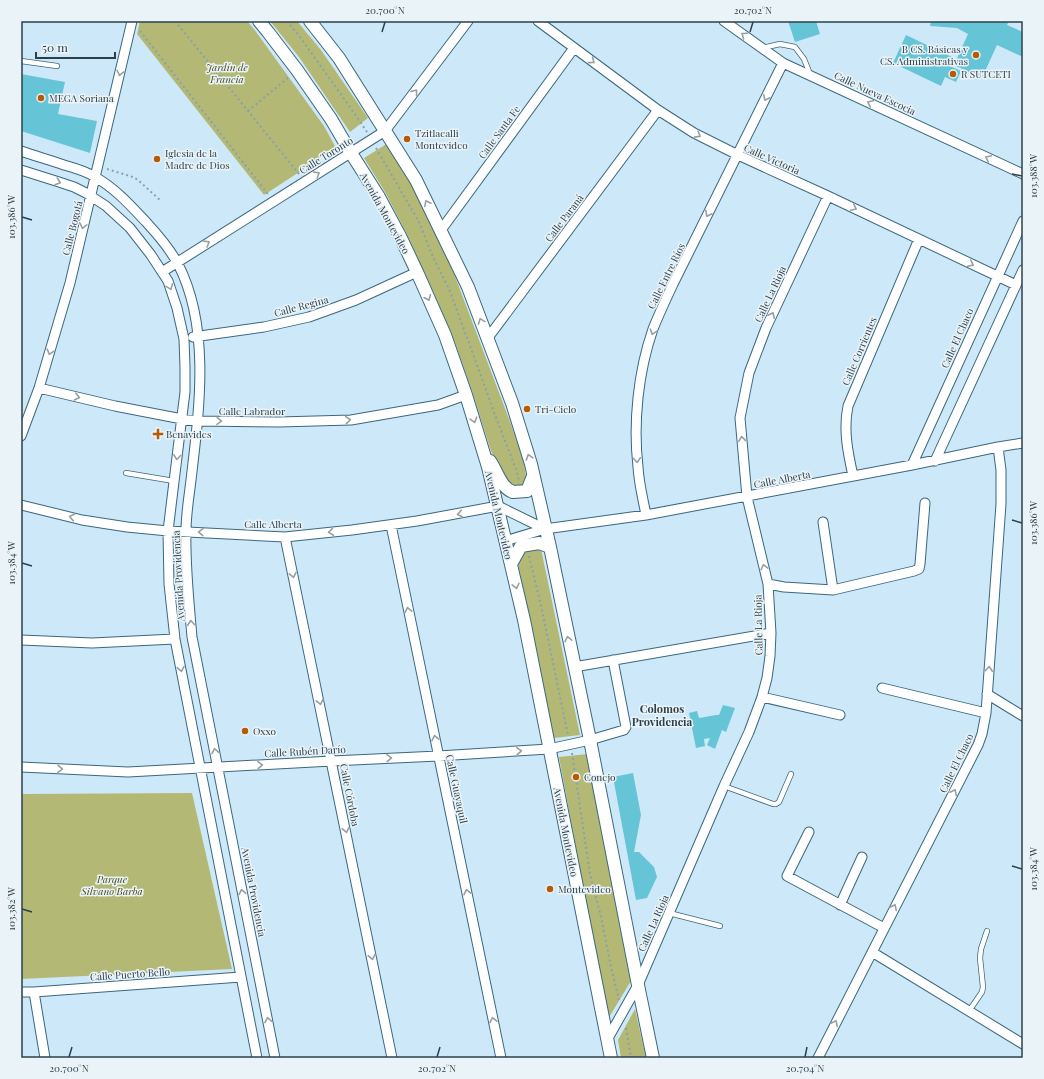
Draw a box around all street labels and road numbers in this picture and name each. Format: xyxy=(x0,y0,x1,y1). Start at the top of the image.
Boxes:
street label: Calle Nueva Escocia xyxy=(832,68,918,118)
street label: Calle Santa Fe xyxy=(475,102,523,162)
street label: Calle Toronto xyxy=(297,133,356,177)
street label: Calle Victoria xyxy=(742,140,802,178)
street label: Avenida Montevideo xyxy=(356,169,413,257)
street label: Calle Paraná xyxy=(542,191,587,245)
street label: Calle Bogotá xyxy=(58,199,86,257)
street label: Calle Entre Ríos xyxy=(644,241,688,311)
street label: Calle La Rioja xyxy=(751,263,789,325)
street label: Calle Regina xyxy=(272,292,330,320)
street label: Calle El Chaco xyxy=(937,305,977,370)
street label: Calle Corrientes xyxy=(838,315,880,387)
street label: Calle Labrador xyxy=(219,404,286,418)
street label: Calle Alberta xyxy=(752,467,812,491)
street label: Avenida Montevideo xyxy=(482,468,516,561)
street label: Calle Alberta xyxy=(244,517,302,531)
street label: Avenida Providencia xyxy=(169,530,187,623)
street label: Calle La Rioja xyxy=(750,594,766,656)
street label: Calle El Chaco xyxy=(936,730,977,795)
street label: Calle Rubén Darío xyxy=(264,742,347,760)
street label: Calle Guayaquil xyxy=(443,753,471,825)
street label: Calle Córdoba xyxy=(337,762,363,828)
street label: Avenida Montevideo xyxy=(550,785,582,878)
street label: Avenida Providencia xyxy=(238,845,270,938)
street label: Calle La Rioja xyxy=(634,892,672,954)
street label: Calle Puerto Bello xyxy=(90,964,171,984)

